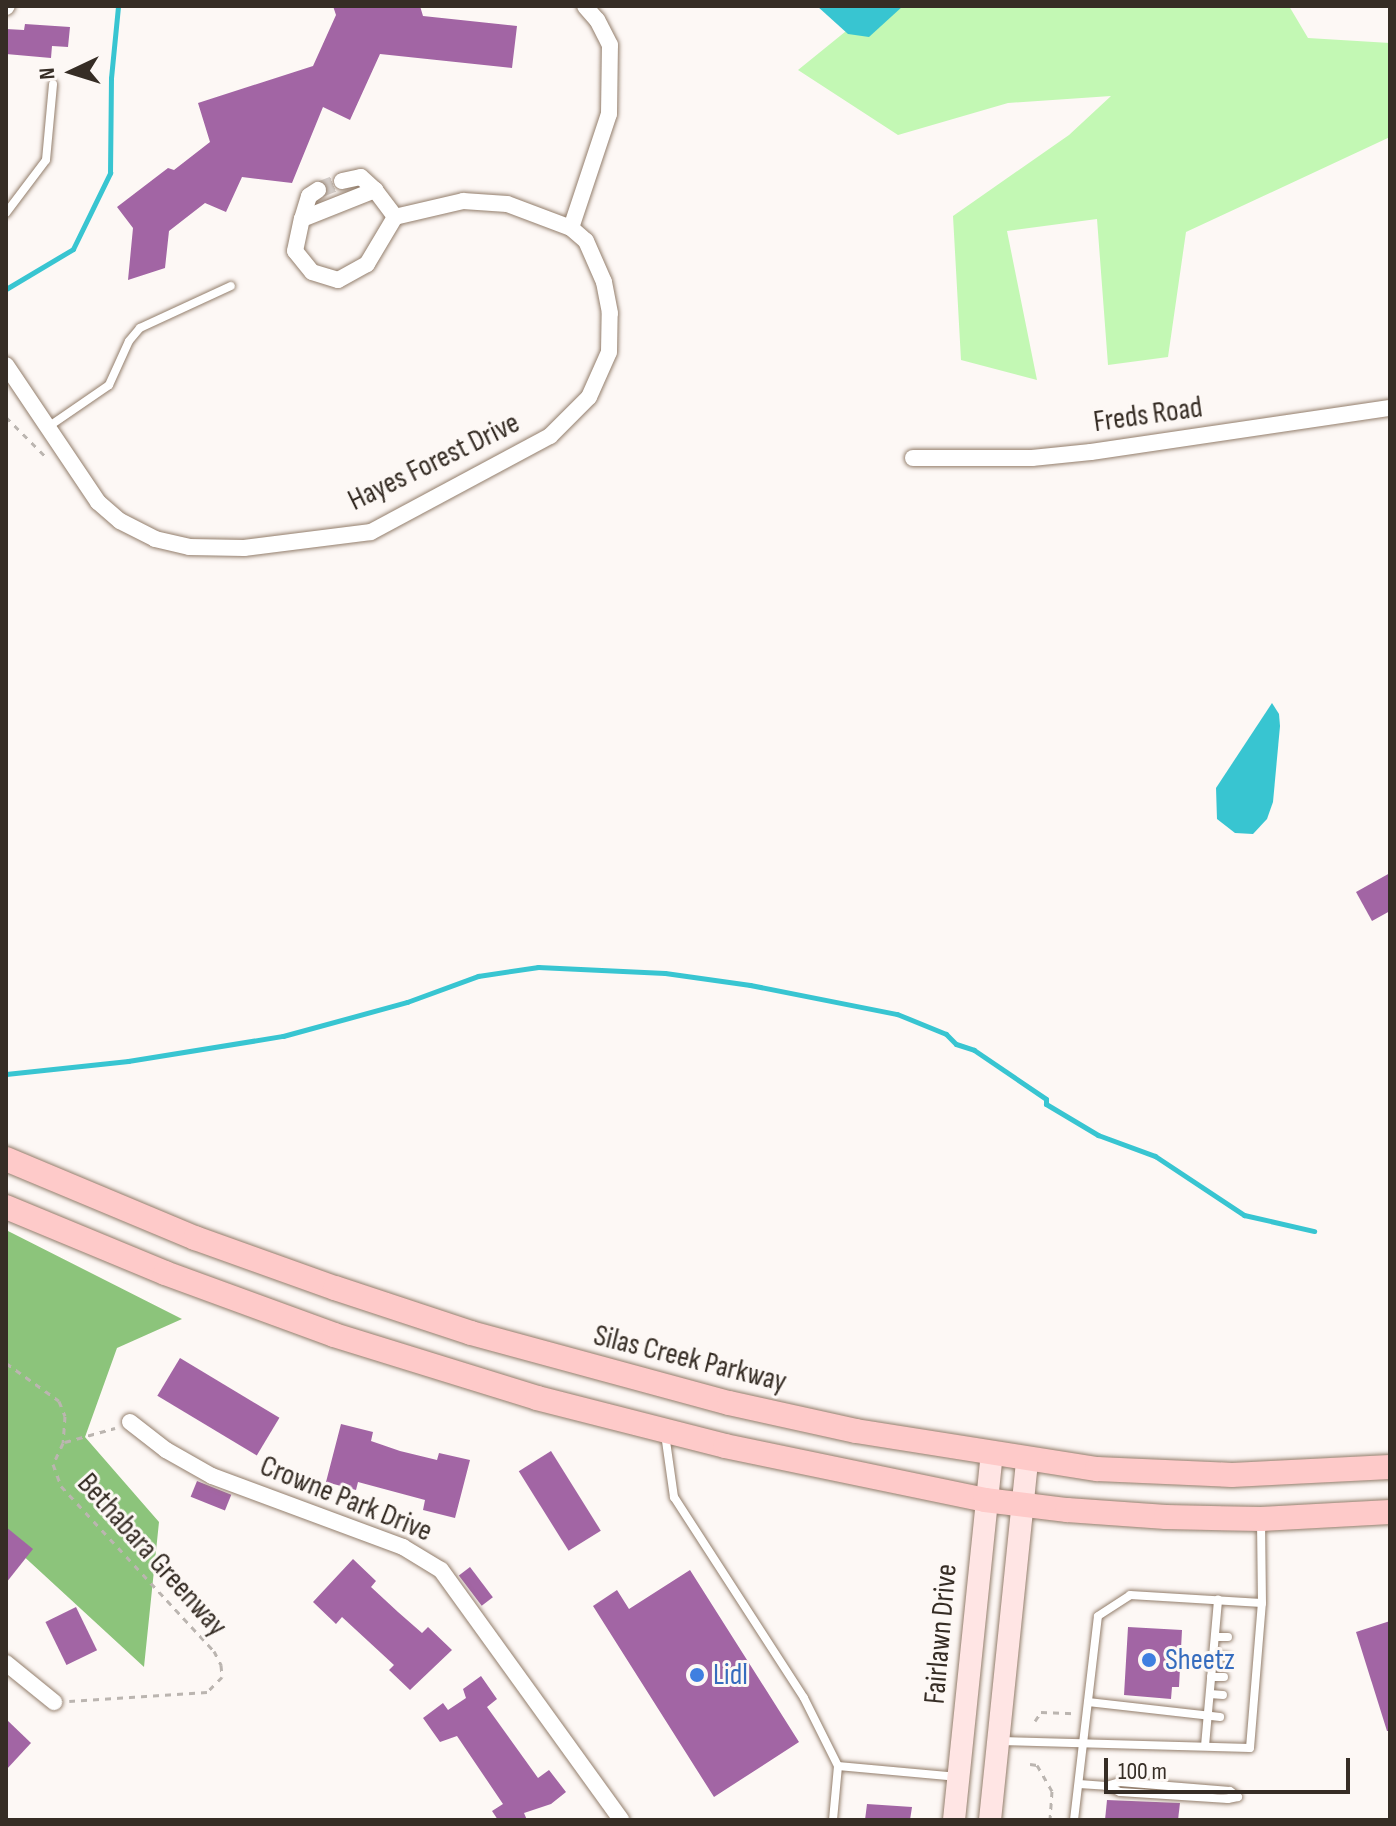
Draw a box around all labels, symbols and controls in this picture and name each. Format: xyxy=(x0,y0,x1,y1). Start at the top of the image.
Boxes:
north arrow xyxy=(32,32,112,112)
text: N xyxy=(34,67,61,81)
street label: Freds Road xyxy=(1091,390,1205,440)
street label: Hayes Forest Drive xyxy=(342,405,526,519)
street label: Silas Creek Parkway xyxy=(590,1318,790,1400)
street label: Crowne Park Drive xyxy=(255,1448,437,1550)
street label: Bethabara Greenway xyxy=(69,1466,235,1644)
street label: Fairlawn Drive xyxy=(917,1563,965,1705)
place label: Sheetz xyxy=(1165,1642,1235,1678)
marker: Sheetz xyxy=(1140,1651,1158,1669)
place label: Lidl xyxy=(713,1657,748,1693)
marker: Lidl xyxy=(688,1666,706,1684)
scale bar xyxy=(1108,1742,1354,1792)
text: 100 m xyxy=(1118,1757,1167,1786)

